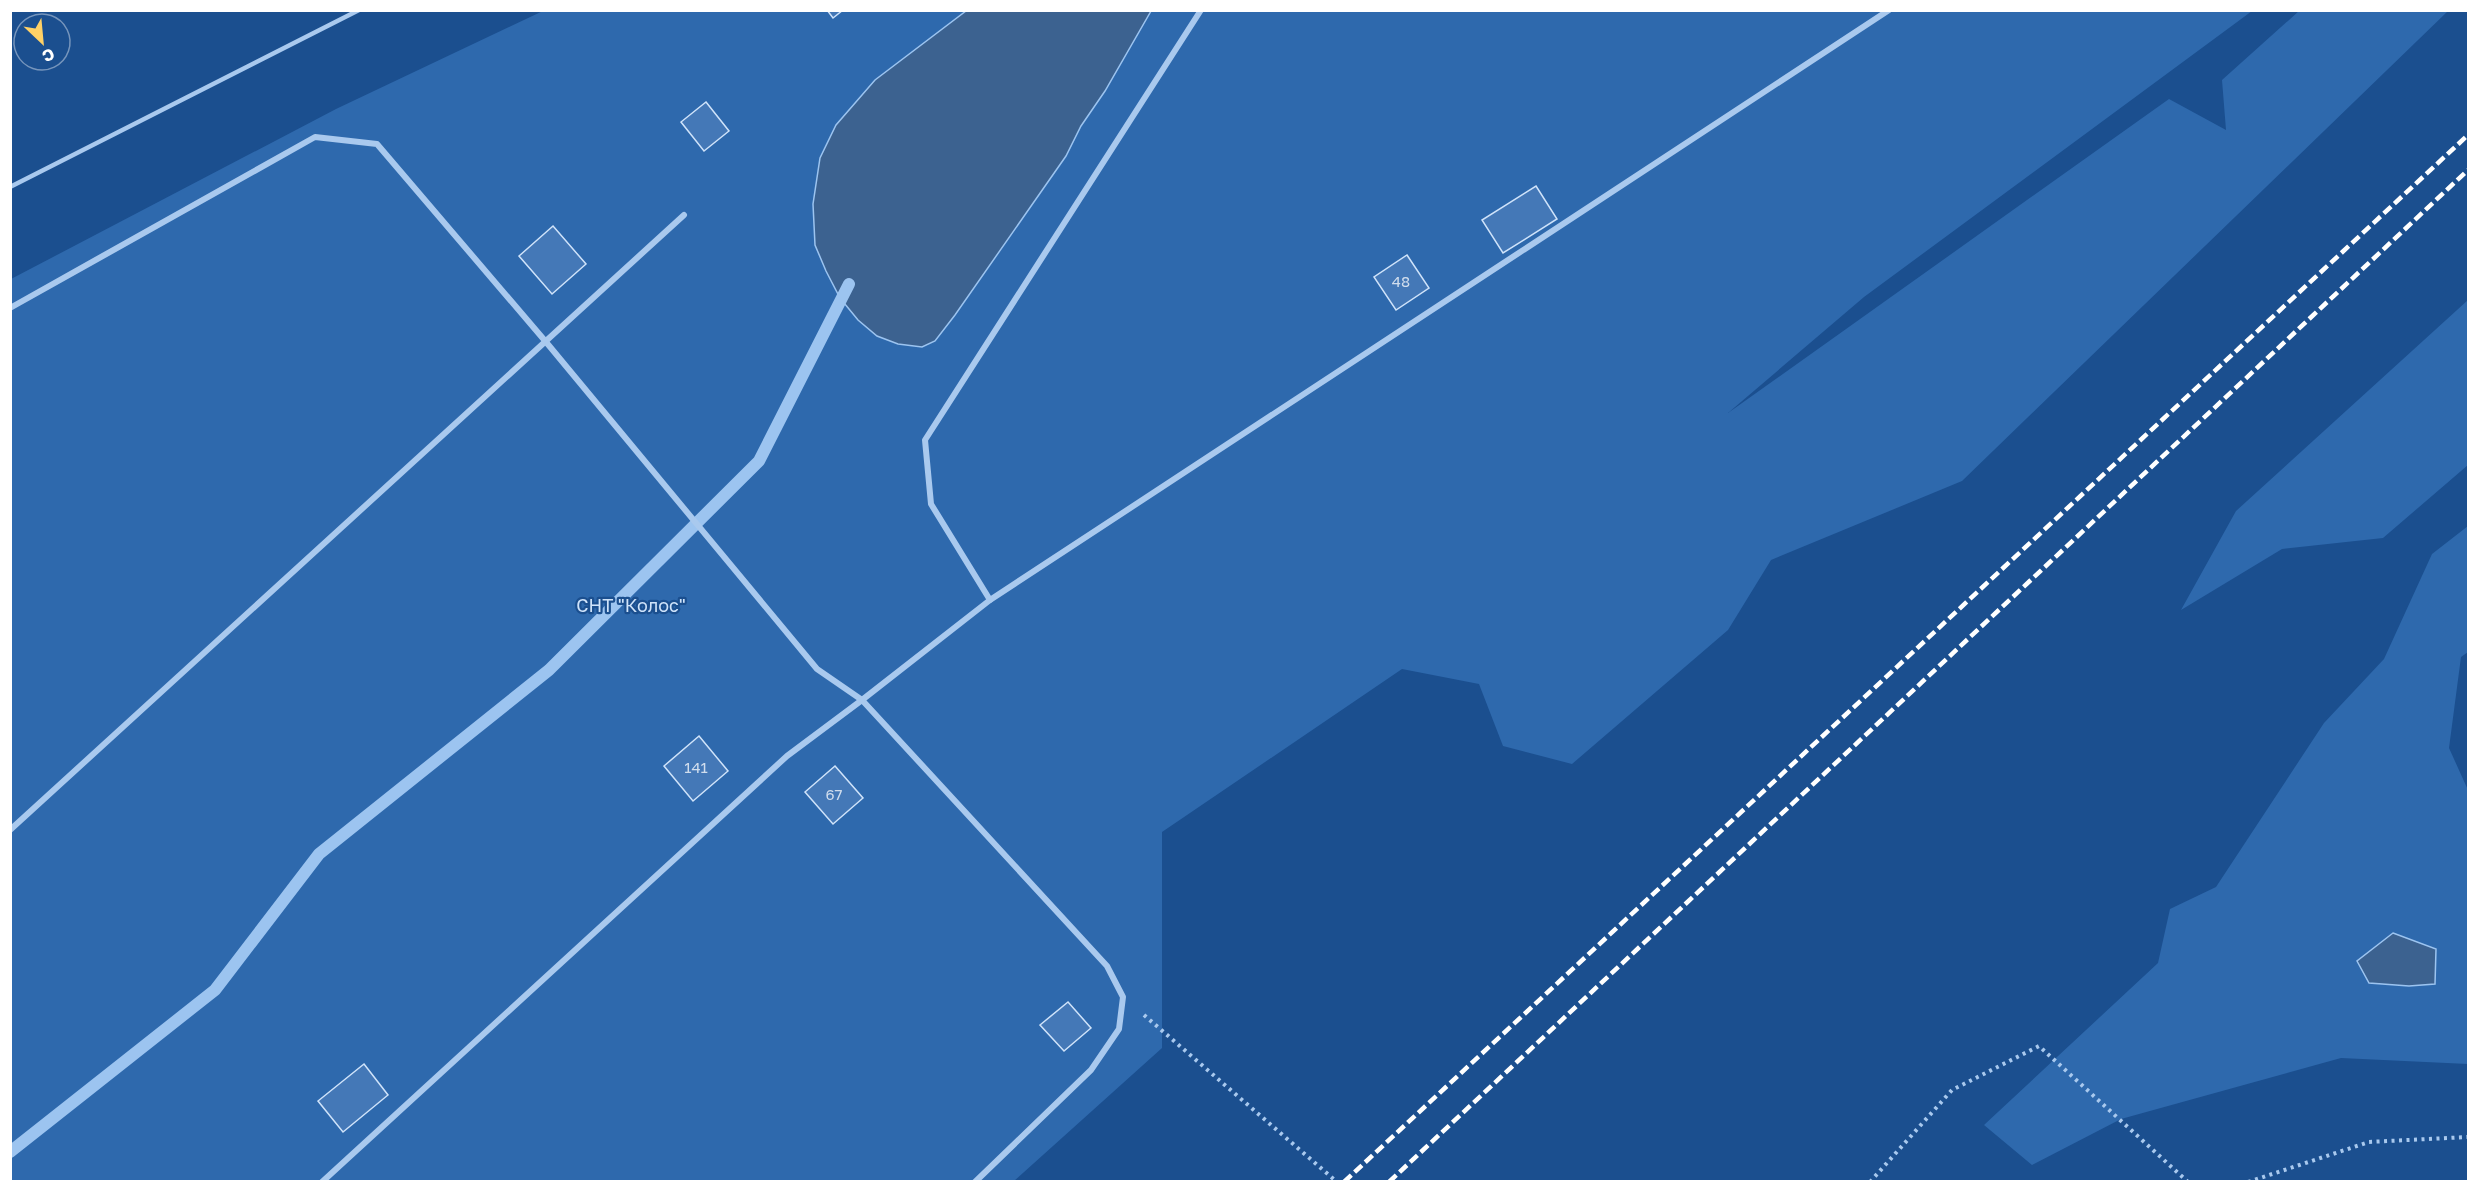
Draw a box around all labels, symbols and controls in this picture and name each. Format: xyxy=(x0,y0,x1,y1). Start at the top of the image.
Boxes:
north arrow xyxy=(12,12,72,72)
text: С xyxy=(39,44,58,67)
house number: 48 xyxy=(1392,272,1410,290)
park label: СНТ "Колос" xyxy=(576,594,686,616)
house number: 141 xyxy=(684,758,708,776)
house number: 67 xyxy=(825,785,843,803)

